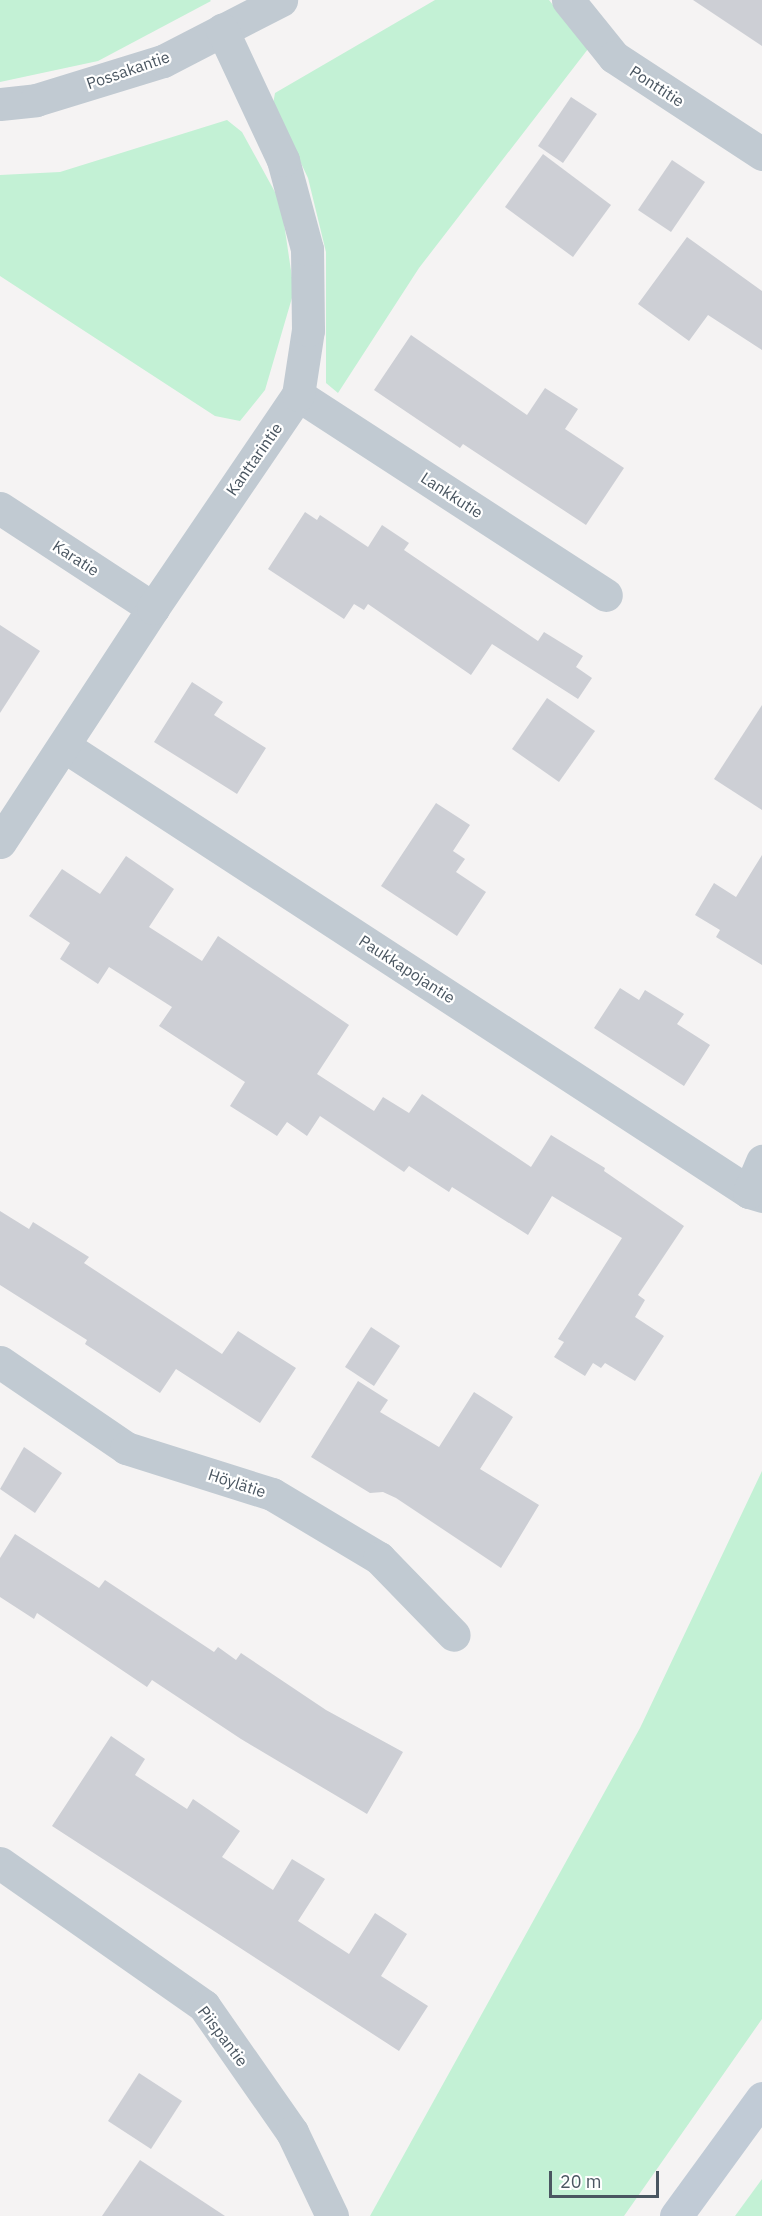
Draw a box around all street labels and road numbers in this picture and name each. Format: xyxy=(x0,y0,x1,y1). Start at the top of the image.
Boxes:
street label: Possakantie xyxy=(84,47,172,93)
street label: Ponttitie xyxy=(626,61,688,111)
street label: Kanttarintie xyxy=(222,419,286,499)
street label: Lankkutie xyxy=(417,468,487,522)
street label: Karatie xyxy=(49,536,103,580)
street label: Paukkapojantie xyxy=(355,931,459,1007)
street label: Höylätie xyxy=(206,1465,268,1501)
street label: Piispantie xyxy=(194,2002,252,2070)

